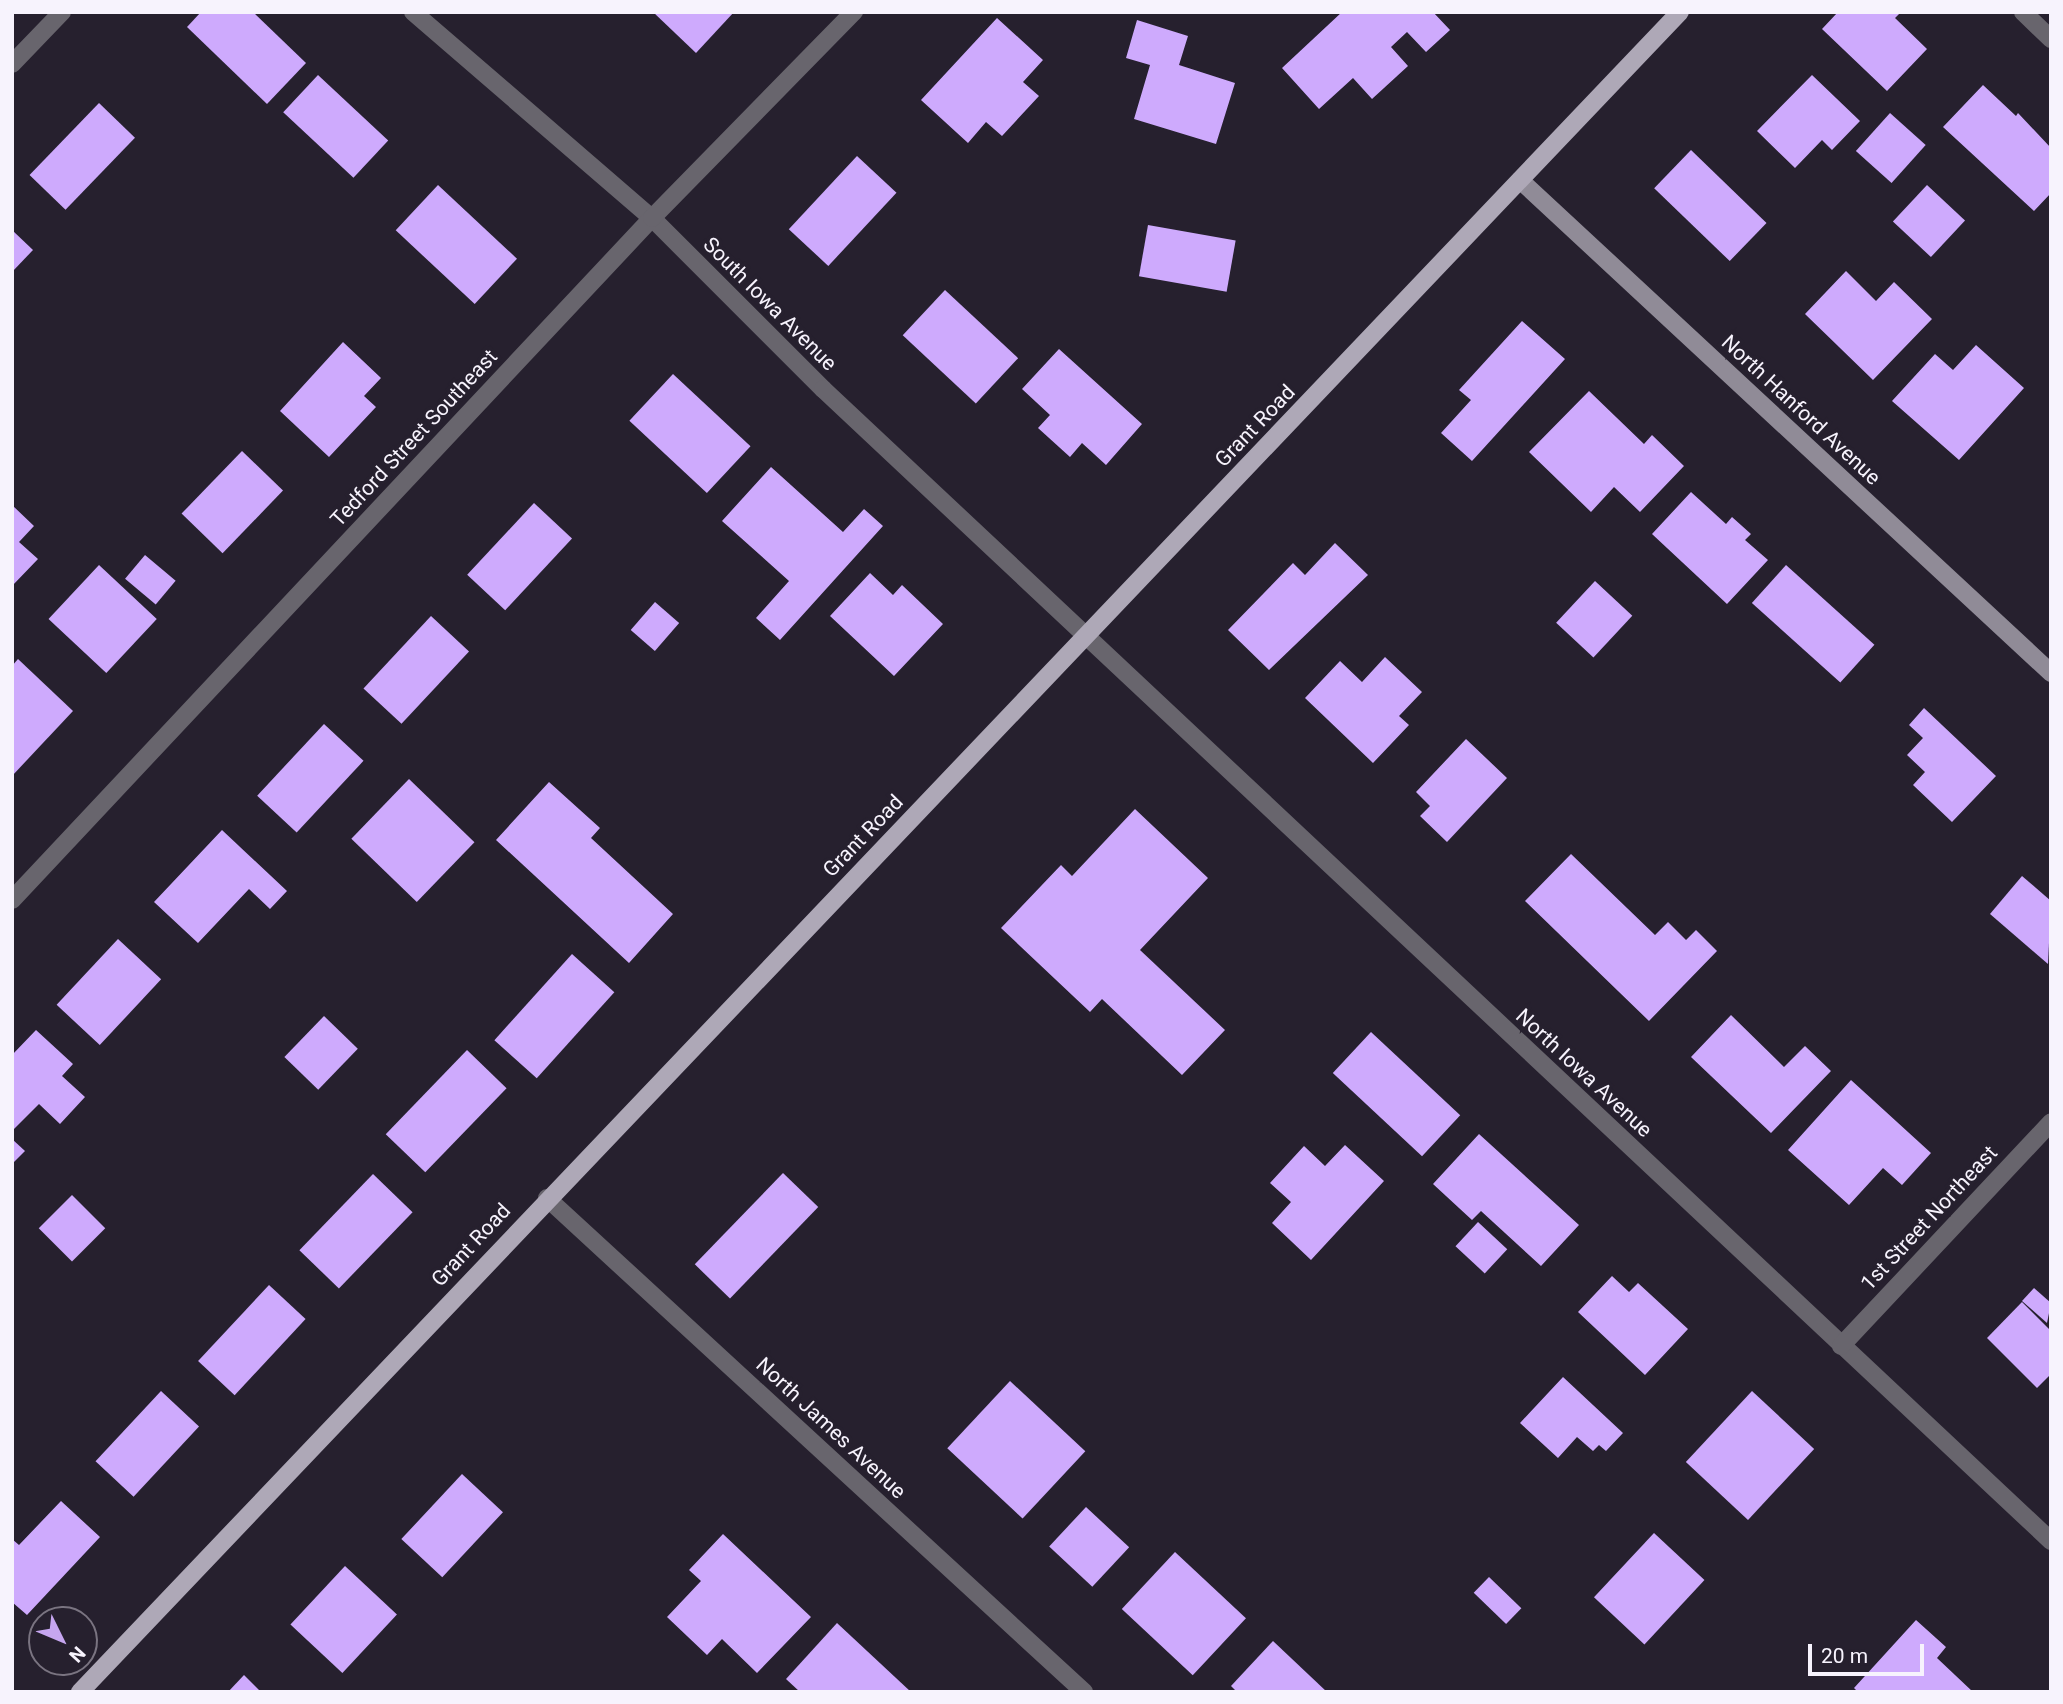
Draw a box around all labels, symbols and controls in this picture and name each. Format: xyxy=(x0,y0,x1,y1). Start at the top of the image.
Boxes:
street label: South Iowa Avenue xyxy=(698,232,842,376)
street label: North Hanford Avenue xyxy=(1716,330,1886,490)
street label: Tedford Street Southeast xyxy=(325,344,503,532)
street label: Grant Road xyxy=(1210,380,1300,472)
street label: Grant Road xyxy=(818,790,908,882)
street label: North Iowa Avenue xyxy=(1511,1003,1657,1143)
street label: 1st Street Northeast xyxy=(1855,1140,2003,1296)
street label: Grant Road xyxy=(426,1198,516,1292)
street label: North James Avenue xyxy=(751,1352,911,1504)
north arrow xyxy=(28,1606,98,1676)
scale bar xyxy=(1811,1630,1926,1674)
text: N xyxy=(64,1642,90,1667)
text: 20 m xyxy=(1821,1644,1868,1668)

